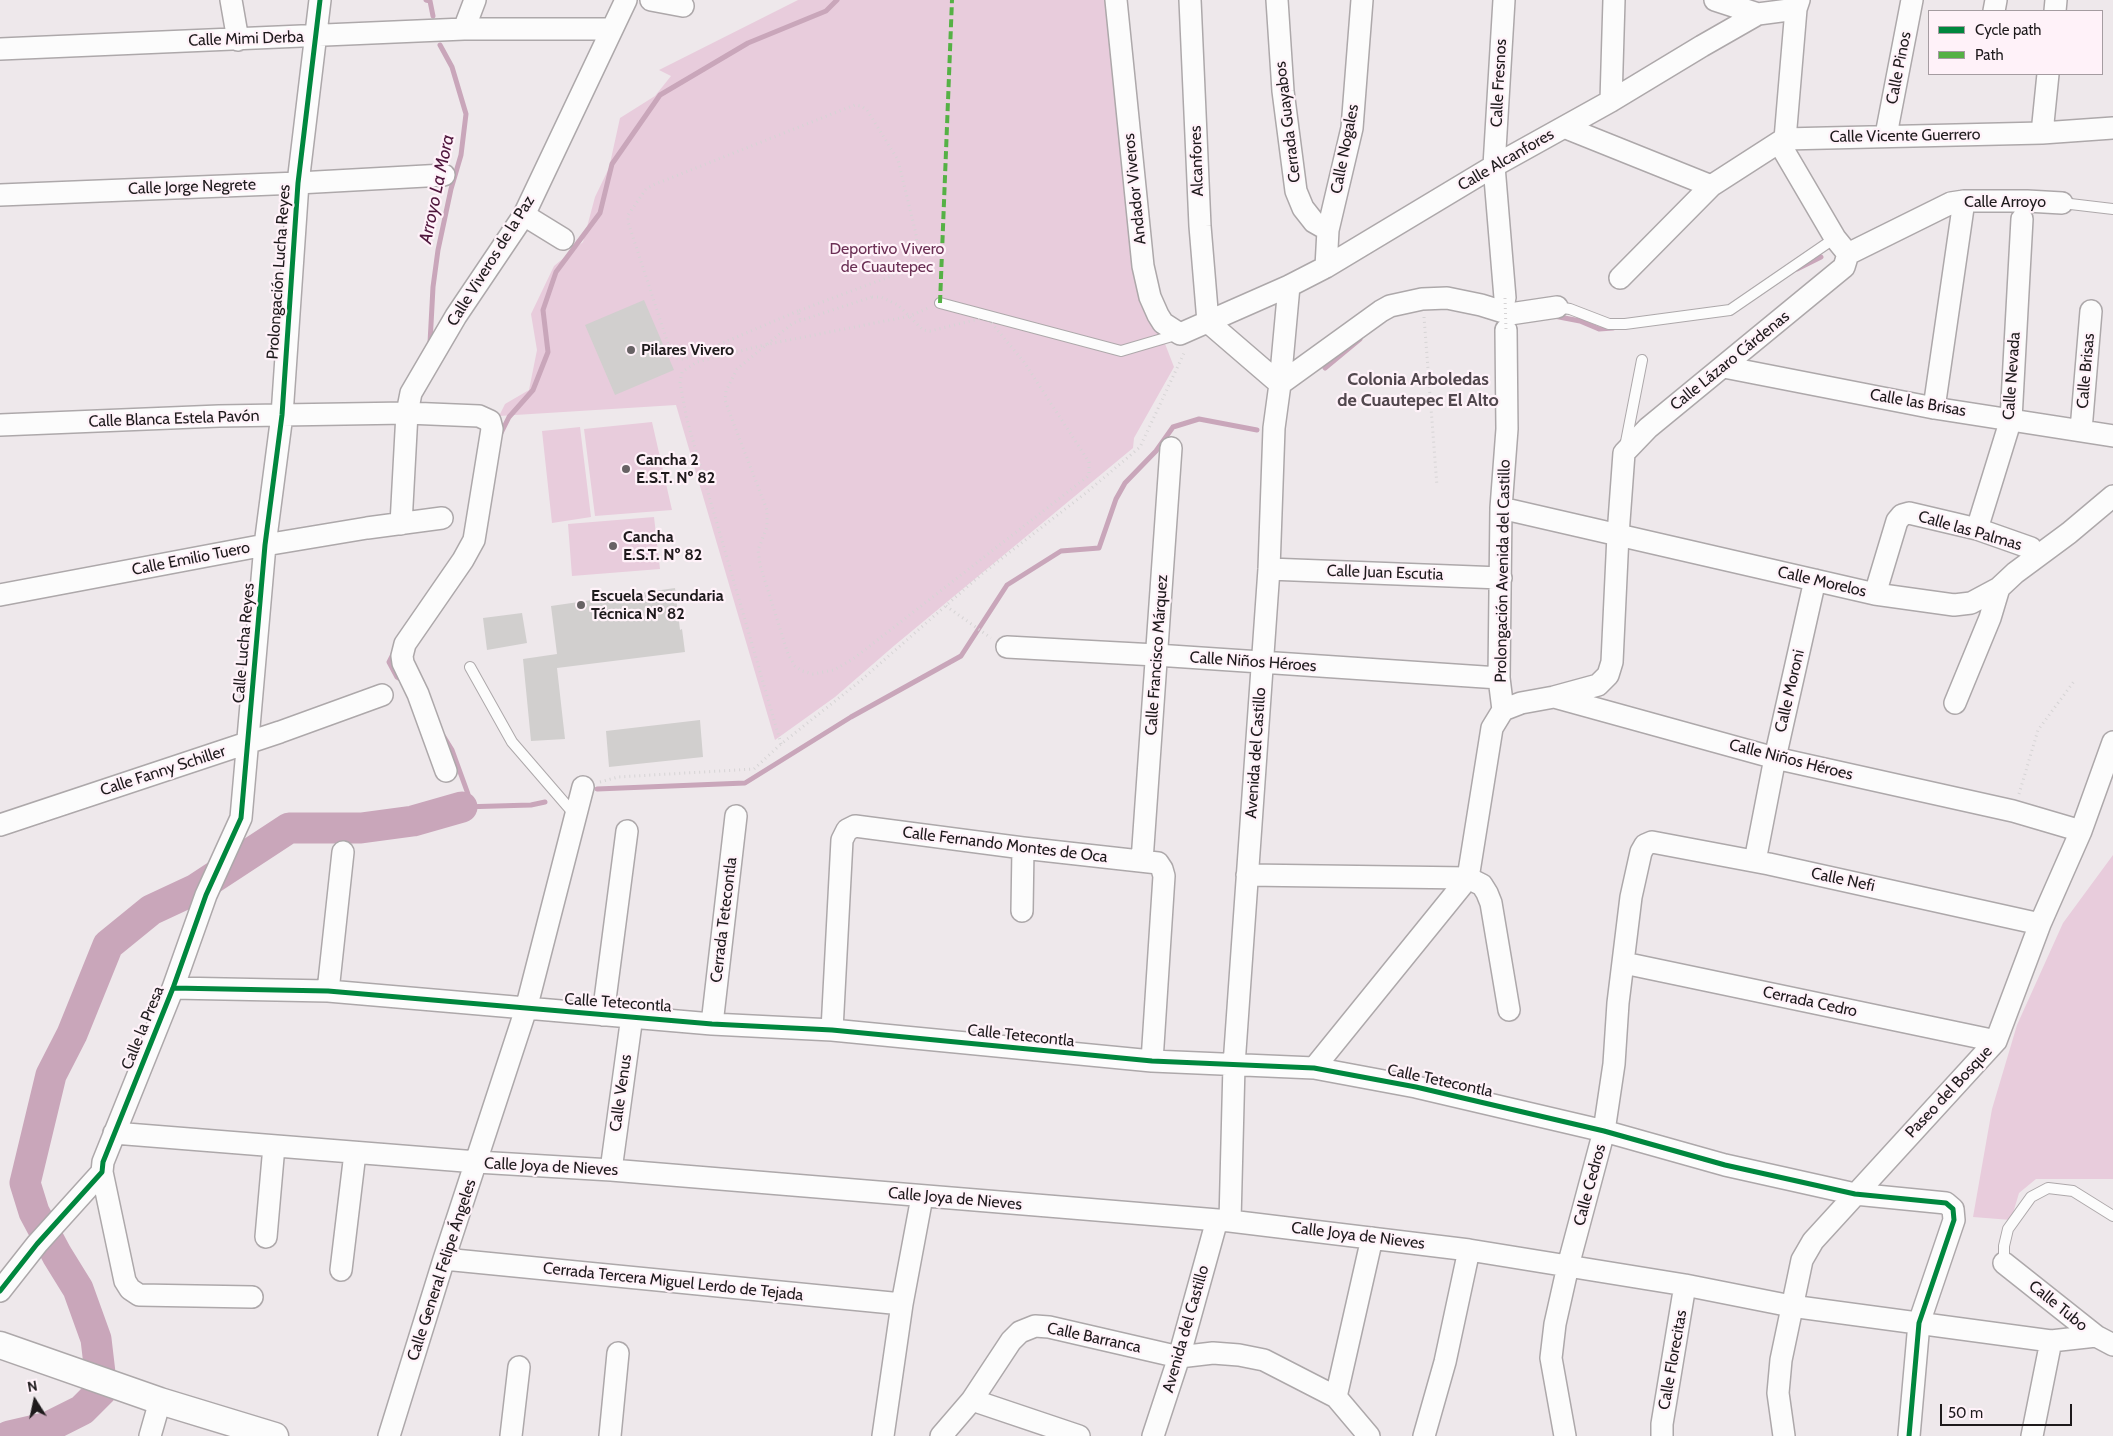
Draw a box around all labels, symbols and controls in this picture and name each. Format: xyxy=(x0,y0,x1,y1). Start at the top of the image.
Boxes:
legend xyxy=(1928,10,2103,75)
text: Cycle path xyxy=(1975,21,2041,39)
street label: Calle Mimi Derba xyxy=(188,27,304,51)
street label: Calle Pinos xyxy=(1883,30,1915,106)
street label: Calle Fresnos xyxy=(1487,38,1511,128)
text: Path xyxy=(1975,46,2004,64)
street label: Cerrada Guayabos xyxy=(1271,60,1305,184)
street label: Calle Nogales xyxy=(1327,103,1363,195)
street label: Alcanfores xyxy=(1186,125,1208,197)
street label: Calle Alcanfores xyxy=(1455,125,1557,195)
street label: Calle Vicente Guerrero xyxy=(1829,125,1981,147)
street label: Andador Viveros xyxy=(1120,132,1150,246)
water label: Arroyo La Mora xyxy=(415,133,459,245)
street label: Calle Jorge Negrete xyxy=(128,175,256,199)
street label: Prolongación Lucha Reyes xyxy=(263,184,295,360)
street label: Calle Viveros de la Paz xyxy=(443,192,539,330)
street label: Calle Arroyo xyxy=(1964,192,2046,212)
park label: Deportivo Vivero de Cuautepec xyxy=(830,239,944,277)
street label: Calle Lázaro Cárdenas xyxy=(1667,307,1793,415)
street label: Calle Nevada xyxy=(1999,331,2025,421)
street label: Calle Brisas xyxy=(2073,332,2099,410)
place label: Pilares Vivero xyxy=(641,340,734,360)
marker: Pilares Vivero xyxy=(625,344,637,356)
district label: Colonia Arboledas de Cuautepec El Alto xyxy=(1337,369,1499,412)
street label: Calle las Brisas xyxy=(1868,385,1968,421)
street label: Calle Blanca Estela Pavón xyxy=(88,406,260,432)
place label: Cancha 2 E.S.T. Nº 82 xyxy=(636,450,715,488)
street label: Prolongación Avenida del Castillo xyxy=(1491,459,1515,683)
marker: Cancha 2 E.S.T. Nº 82 xyxy=(620,463,632,475)
street label: Calle las Palmas xyxy=(1916,507,2024,555)
place label: Cancha E.S.T. Nº 82 xyxy=(623,527,702,565)
street label: Calle Emilio Tuero xyxy=(130,538,252,580)
marker: Cancha E.S.T. Nº 82 xyxy=(607,540,619,552)
street label: Calle Juan Escutia xyxy=(1326,561,1444,585)
street label: Calle Morelos xyxy=(1776,562,1868,602)
street label: Calle Francisco Márquez xyxy=(1142,574,1172,736)
street label: Calle Lucha Reyes xyxy=(229,582,259,704)
place label: Escuela Secundaria Técnica Nº 82 xyxy=(591,586,724,624)
marker: Escuela Secundaria Técnica Nº 82 xyxy=(575,599,587,611)
street label: Calle Niños Héroes xyxy=(1189,648,1317,676)
street label: Calle Moroni xyxy=(1771,648,1809,734)
street label: Avenida del Castillo xyxy=(1242,687,1270,819)
street label: Calle Niños Héroes xyxy=(1727,735,1855,785)
street label: Calle Fanny Schiller xyxy=(98,742,228,800)
street label: Calle Fernando Montes de Oca xyxy=(901,823,1109,867)
street label: Cerrada Tetecontla xyxy=(707,856,741,984)
street label: Calle Nefi xyxy=(1809,864,1877,896)
street label: Cerrada Cedro xyxy=(1761,983,1859,1021)
street label: Calle la Presa xyxy=(118,984,168,1072)
street label: Calle Tetecontla xyxy=(564,990,672,1016)
street label: Calle Tetecontla xyxy=(967,1021,1075,1051)
street label: Paseo del Bosque xyxy=(1901,1042,1997,1142)
street label: Calle Venus xyxy=(606,1053,636,1133)
street label: Calle Tetecontla xyxy=(1385,1060,1495,1102)
street label: Calle Cedros xyxy=(1570,1142,1610,1228)
street label: Calle Joya de Nieves xyxy=(483,1154,619,1180)
street label: Calle General Felipe Ángeles xyxy=(404,1177,480,1363)
street label: Calle Joya de Nieves xyxy=(887,1184,1023,1214)
street label: Calle Joya de Nieves xyxy=(1290,1218,1426,1254)
street label: Cerrada Tercera Miguel Lerdo de Tejada xyxy=(542,1259,804,1305)
street label: Avenida del Castillo xyxy=(1159,1263,1213,1395)
street label: Calle Tubo xyxy=(2025,1277,2091,1335)
street label: Calle Florecitas xyxy=(1655,1309,1691,1411)
street label: Calle Barranca xyxy=(1045,1319,1143,1357)
north arrow xyxy=(10,1376,60,1426)
text: N xyxy=(26,1377,39,1396)
scale bar xyxy=(1943,1394,2076,1426)
text: 50 m xyxy=(1948,1404,1983,1422)

